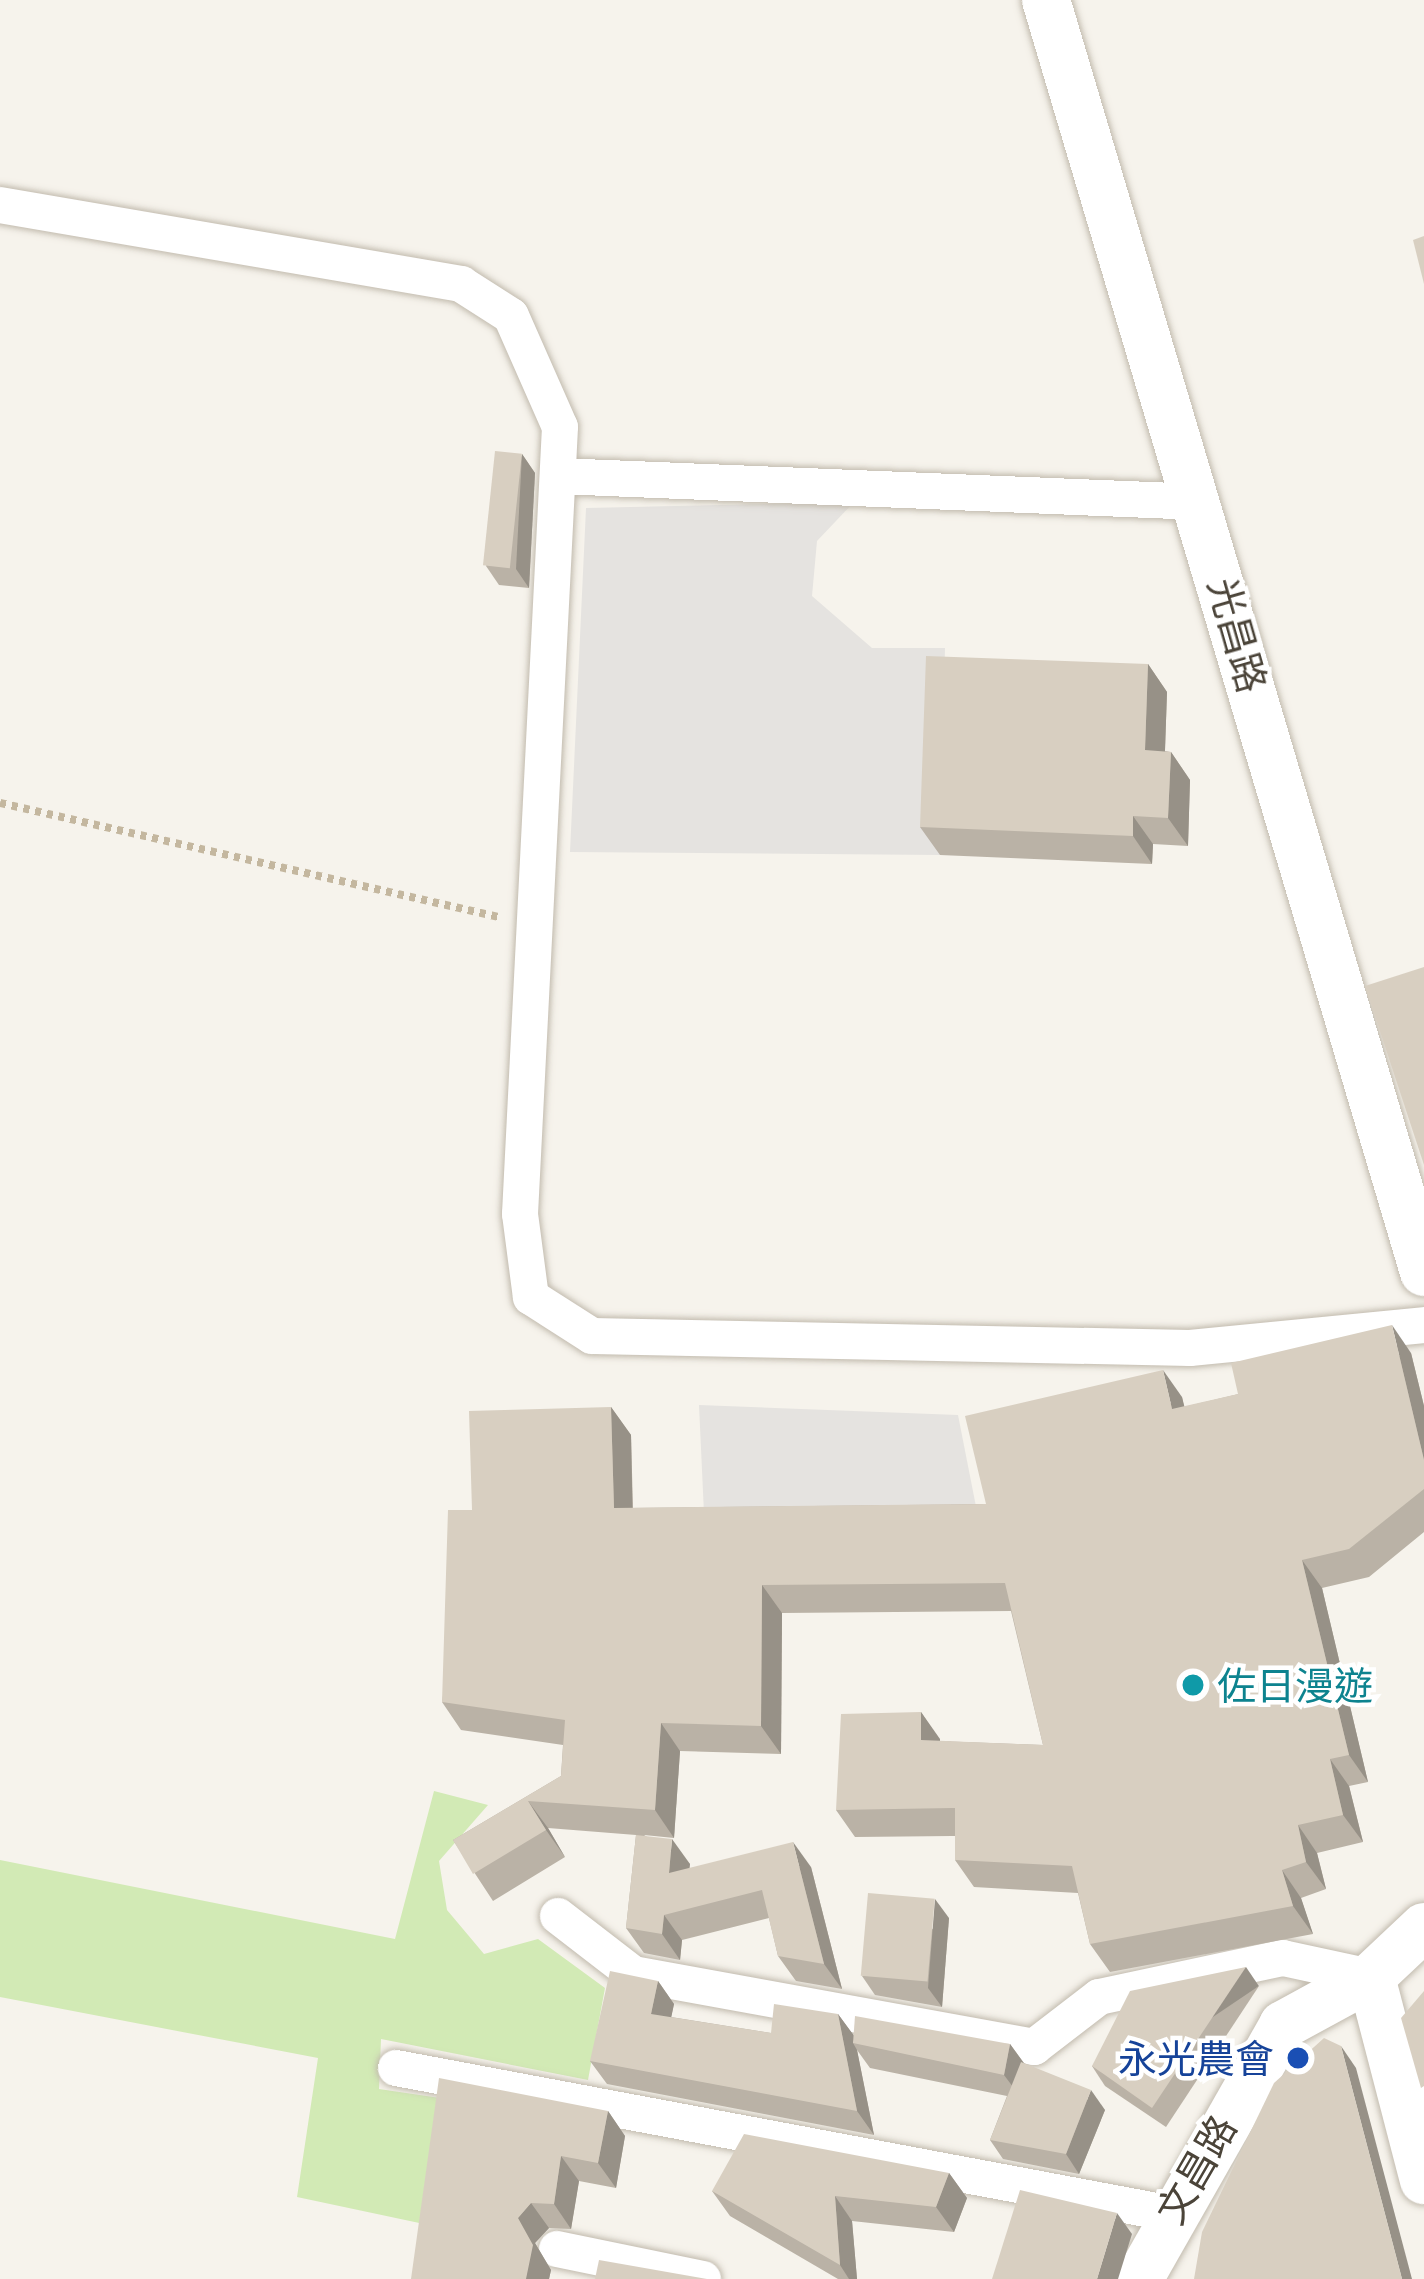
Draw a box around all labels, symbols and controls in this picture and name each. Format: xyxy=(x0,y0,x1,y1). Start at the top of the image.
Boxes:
street label: 光昌路 xyxy=(1199,572,1277,698)
place label: 佐日漫遊 xyxy=(1217,1662,1373,1708)
marker: 佐日漫遊 xyxy=(1180,1672,1206,1698)
place label: 永光農會 xyxy=(1118,2035,1274,2081)
marker: 永光農會 xyxy=(1285,2045,1311,2071)
street label: 文昌路 xyxy=(1146,2107,1246,2231)

